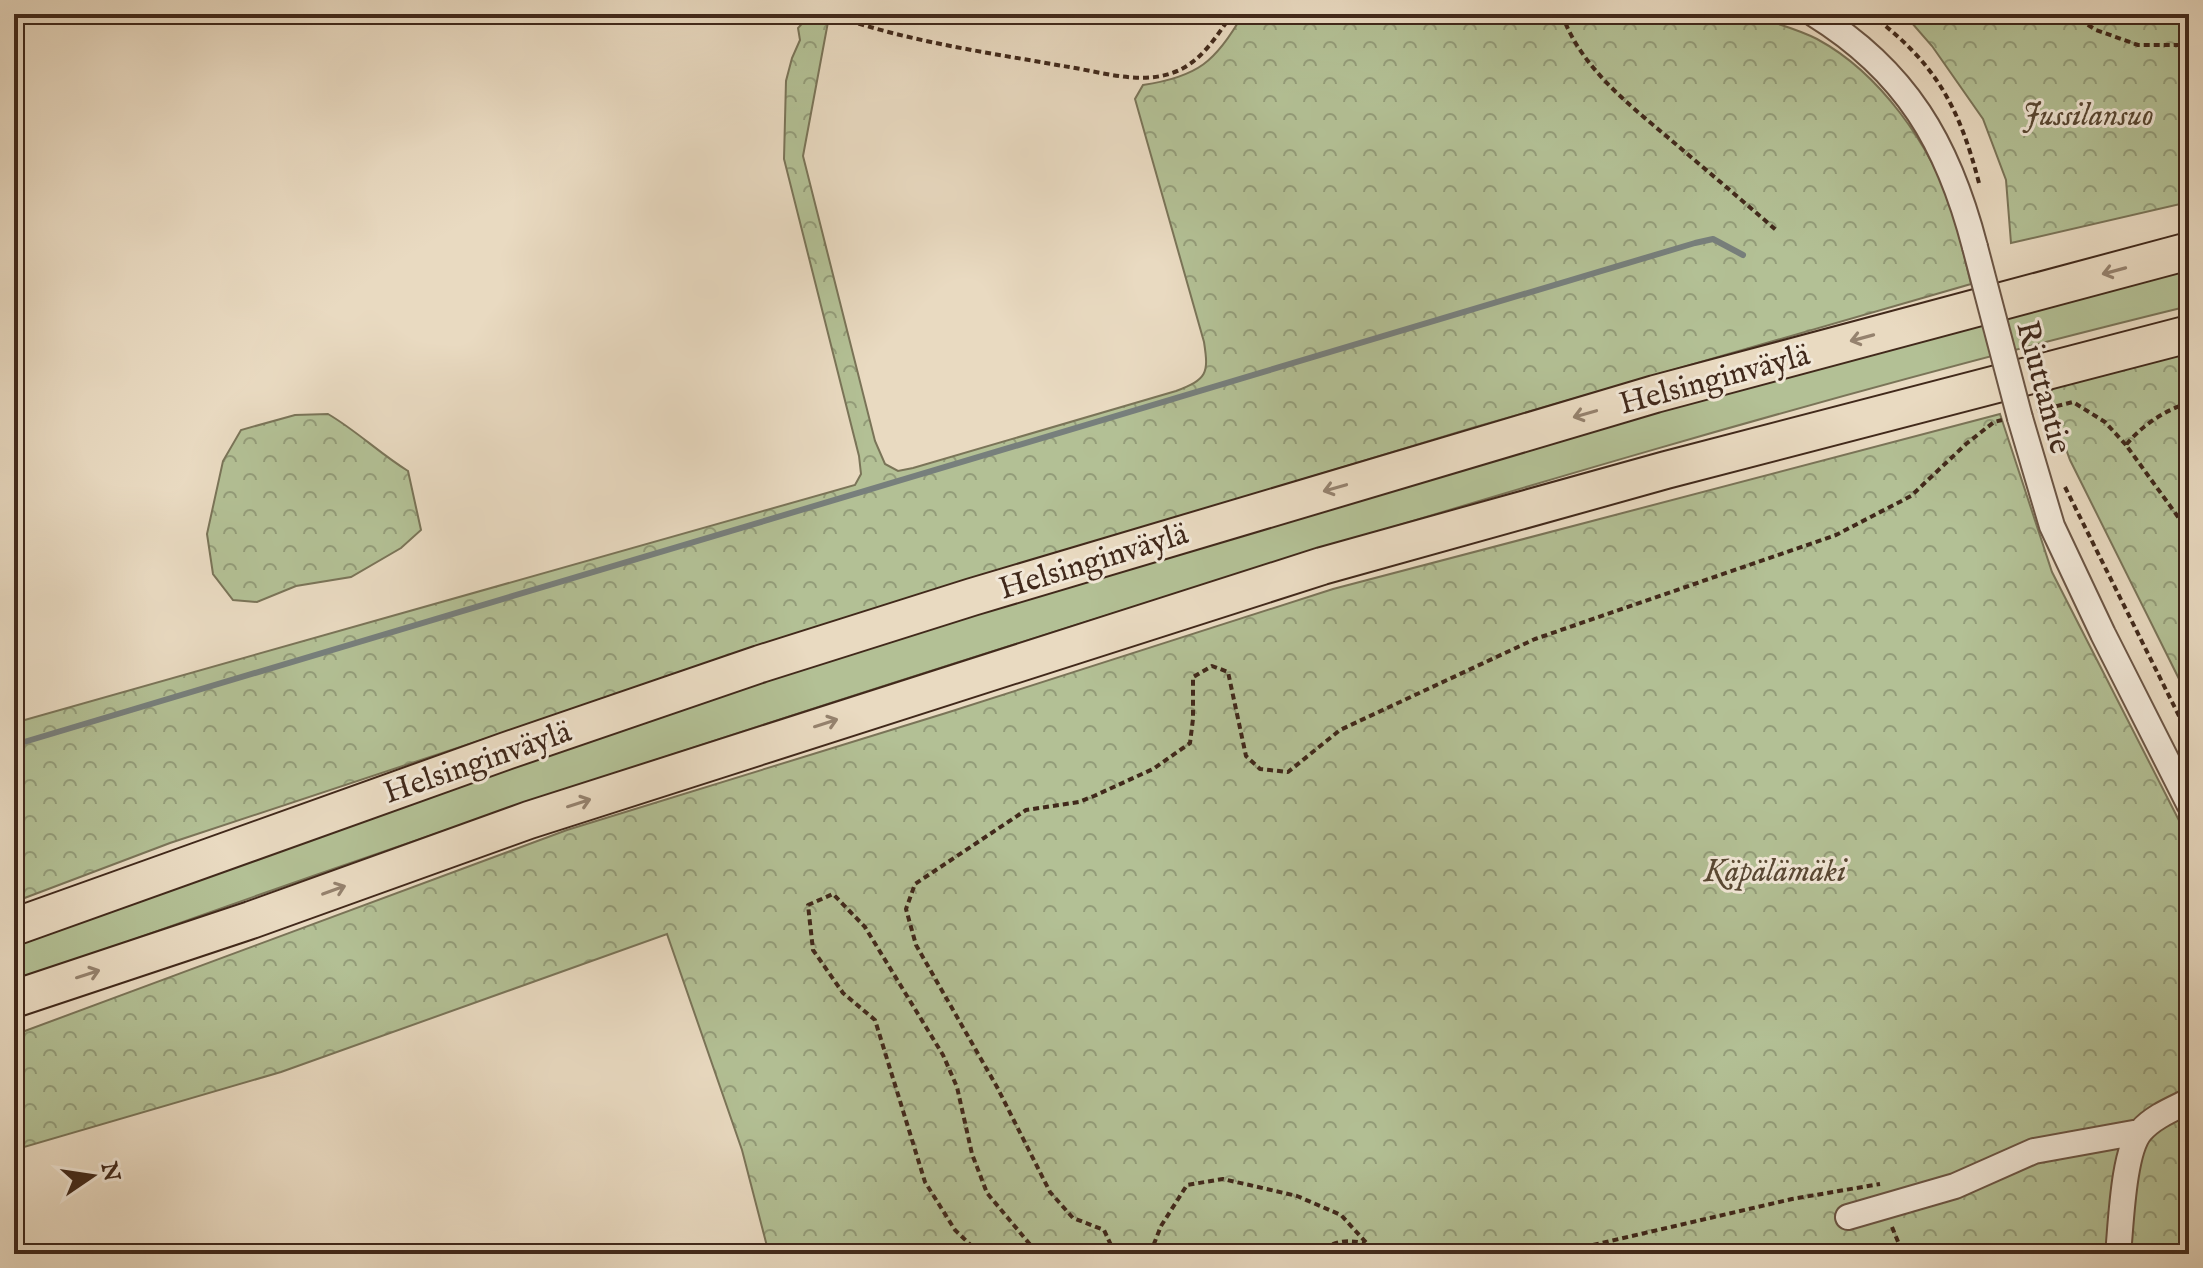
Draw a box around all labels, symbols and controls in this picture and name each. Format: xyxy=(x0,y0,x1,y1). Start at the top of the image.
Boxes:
park label: Jussilansuo xyxy=(2022,96,2154,137)
one-way arrow xyxy=(2101,265,2127,280)
street label: Riuttantie xyxy=(2005,317,2080,459)
one-way arrow xyxy=(1850,332,1876,347)
street label: Helsinginväylä xyxy=(1615,335,1815,426)
one-way arrow xyxy=(1572,407,1598,422)
one-way arrow xyxy=(1323,481,1349,496)
street label: Helsinginväylä xyxy=(994,514,1193,611)
street label: Helsinginväylä xyxy=(379,712,577,815)
one-way arrow xyxy=(813,715,839,730)
one-way arrow xyxy=(566,795,591,810)
park label: Käpälämäki xyxy=(1703,852,1848,893)
one-way arrow xyxy=(321,882,346,896)
one-way arrow xyxy=(75,966,100,981)
north arrow xyxy=(52,1136,132,1216)
text: N xyxy=(94,1159,125,1184)

